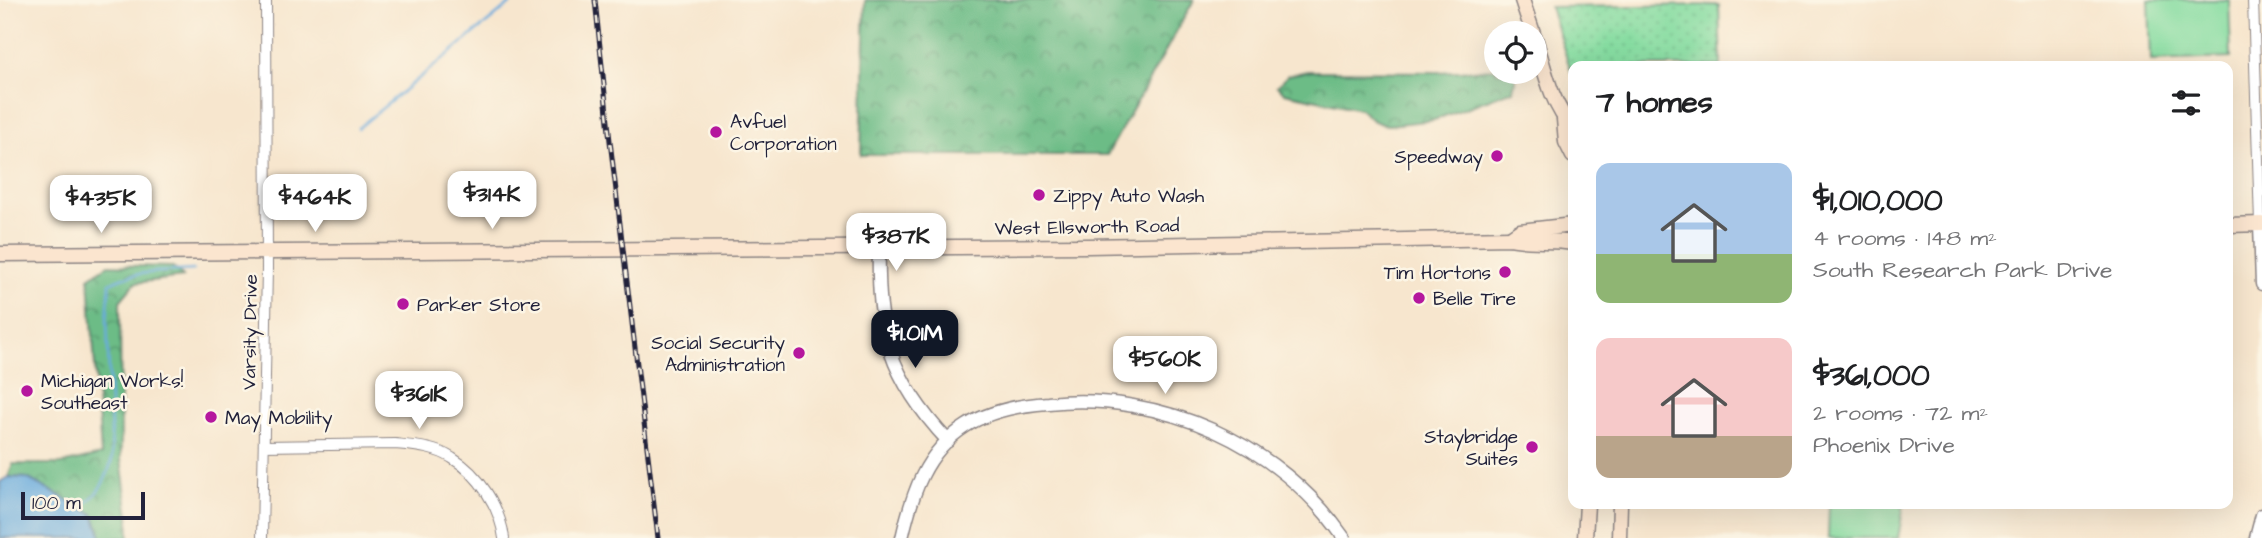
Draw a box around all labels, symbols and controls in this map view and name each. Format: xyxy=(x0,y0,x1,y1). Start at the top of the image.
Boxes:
map controls xyxy=(1484,21,1547,84)
button: locate xyxy=(1484,21,1547,84)
text: 7 homes xyxy=(1596,82,1713,124)
icon: filters xyxy=(2167,84,2205,122)
place label: Avfuel Corporation xyxy=(730,109,837,158)
marker: Avfuel Corporation xyxy=(708,124,724,140)
place label: Speedway xyxy=(1394,144,1484,172)
marker: Speedway xyxy=(1489,148,1505,164)
pin: $314K xyxy=(443,172,541,231)
pin: $464K xyxy=(266,174,364,234)
pin: $435K xyxy=(52,176,150,235)
text: $314K xyxy=(463,178,521,210)
text: $1,010,000 xyxy=(1813,180,1943,222)
text: $464K xyxy=(279,181,351,213)
text: $435K xyxy=(66,182,136,214)
place label: Zippy Auto Wash xyxy=(1053,183,1205,211)
marker: Zippy Auto Wash xyxy=(1031,187,1047,203)
icon: home xyxy=(1652,191,1736,275)
street label: West Ellsworth Road xyxy=(994,212,1180,243)
pin: $387K xyxy=(847,214,945,273)
text: $387K xyxy=(862,220,930,252)
text: 4 rooms · 148 m² xyxy=(1813,222,1997,254)
text: South Research Park Drive xyxy=(1813,254,2113,286)
place label: Tim Hortons xyxy=(1384,260,1491,287)
marker: Tim Hortons xyxy=(1497,264,1513,280)
street label: Varsity Drive xyxy=(236,274,266,390)
place label: Belle Tire xyxy=(1433,286,1516,313)
marker: Belle Tire xyxy=(1411,290,1427,306)
place label: Parker Store xyxy=(417,292,541,319)
marker: Parker Store xyxy=(395,296,411,312)
pin: $1.01M xyxy=(858,310,972,370)
text: $1.01M xyxy=(887,317,943,349)
place label: Social Security Administration xyxy=(651,330,786,379)
pin: $560K xyxy=(1116,336,1214,396)
text: $560K xyxy=(1129,343,1201,375)
marker: Social Security Administration xyxy=(791,345,807,361)
text: $361,000 xyxy=(1813,355,1930,397)
icon: home xyxy=(1652,366,1736,450)
place label: Michigan Works! Southeast xyxy=(41,368,184,417)
pin: $361K xyxy=(370,372,468,431)
text: $361K xyxy=(391,378,447,410)
marker: Michigan Works! Southeast xyxy=(19,383,35,399)
text: 2 rooms · 72 m² xyxy=(1813,397,1988,429)
place label: May Mobility xyxy=(225,405,333,433)
marker: May Mobility xyxy=(203,409,219,425)
place label: Staybridge Suites xyxy=(1424,424,1518,473)
text: Phoenix Drive xyxy=(1813,429,1955,461)
marker: Staybridge Suites xyxy=(1524,439,1540,455)
scale bar xyxy=(21,489,145,521)
text: 100 m xyxy=(32,490,81,517)

